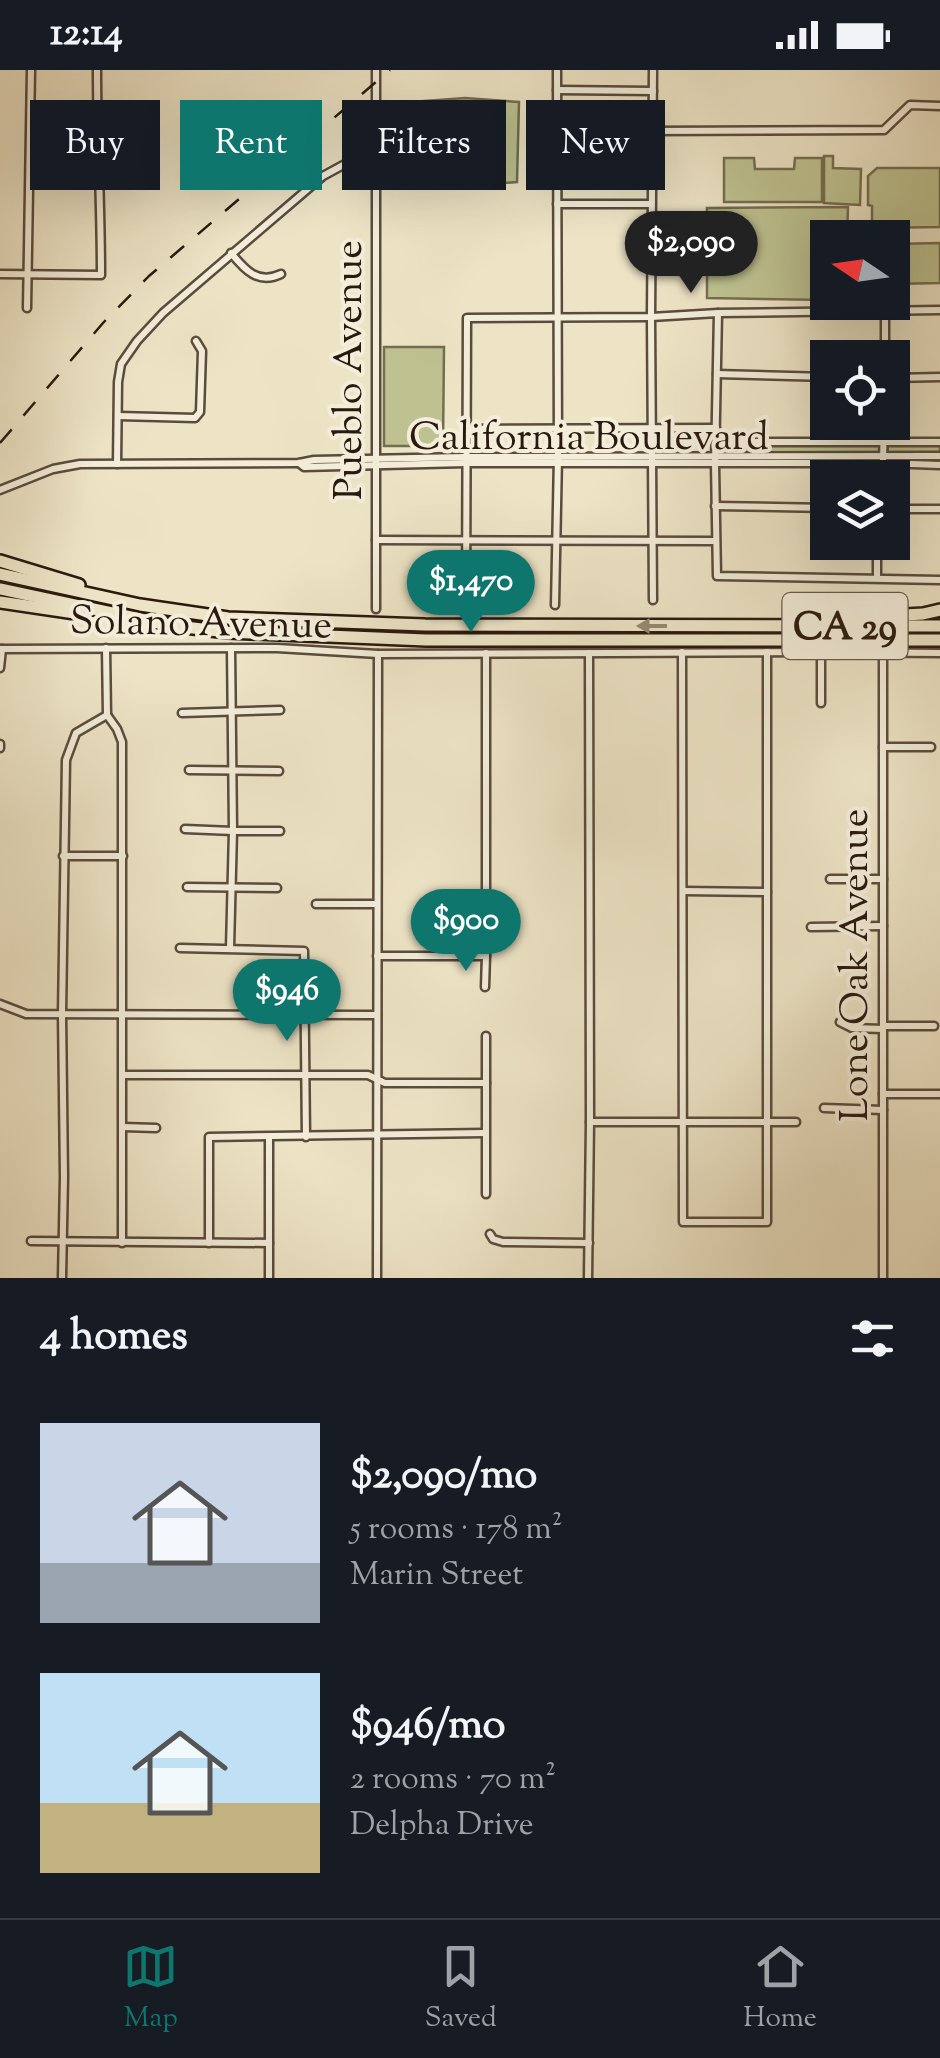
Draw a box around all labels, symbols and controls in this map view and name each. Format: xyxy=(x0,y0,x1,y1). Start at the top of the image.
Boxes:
text: 12:14 xyxy=(50,8,123,62)
chip: Buy xyxy=(30,100,160,190)
chip: Rent xyxy=(180,100,322,190)
chip: Filters xyxy=(342,100,506,190)
chip: New xyxy=(526,100,665,190)
pin: $2,090 xyxy=(610,211,772,296)
text: $2,090 xyxy=(647,220,735,266)
north arrow xyxy=(810,220,910,320)
map controls xyxy=(810,220,910,560)
street label: Pueblo Avenue xyxy=(323,240,380,500)
button: locate xyxy=(810,340,910,440)
street label: California Boulevard xyxy=(409,411,769,468)
button: layers xyxy=(810,460,910,560)
pin: $1,470 xyxy=(390,550,552,635)
text: $1,470 xyxy=(429,559,513,605)
road number: CA 29 xyxy=(782,593,908,659)
street label: Solano Avenue xyxy=(69,595,333,656)
one-way arrow xyxy=(636,618,668,634)
street label: Lone Oak Avenue xyxy=(829,809,886,1121)
pin: $900 xyxy=(407,889,525,974)
text: $900 xyxy=(433,898,499,944)
pin: $946 xyxy=(228,959,346,1044)
text: $946 xyxy=(255,968,319,1014)
text: 4 homes xyxy=(40,1308,188,1368)
icon: filters xyxy=(845,1311,900,1366)
text: $2,090/mo xyxy=(350,1447,537,1507)
icon: home xyxy=(120,1463,240,1583)
text: 5 rooms · 178 m² xyxy=(350,1507,562,1553)
text: Marin Street xyxy=(350,1553,523,1599)
text: $946/mo xyxy=(350,1697,506,1757)
icon: home xyxy=(120,1713,240,1833)
text: 2 rooms · 70 m² xyxy=(350,1757,556,1803)
text: Delpha Drive xyxy=(350,1803,534,1849)
tab: Map xyxy=(123,1939,178,2039)
tab: Saved xyxy=(425,1939,497,2039)
tab: Home xyxy=(743,1939,817,2039)

